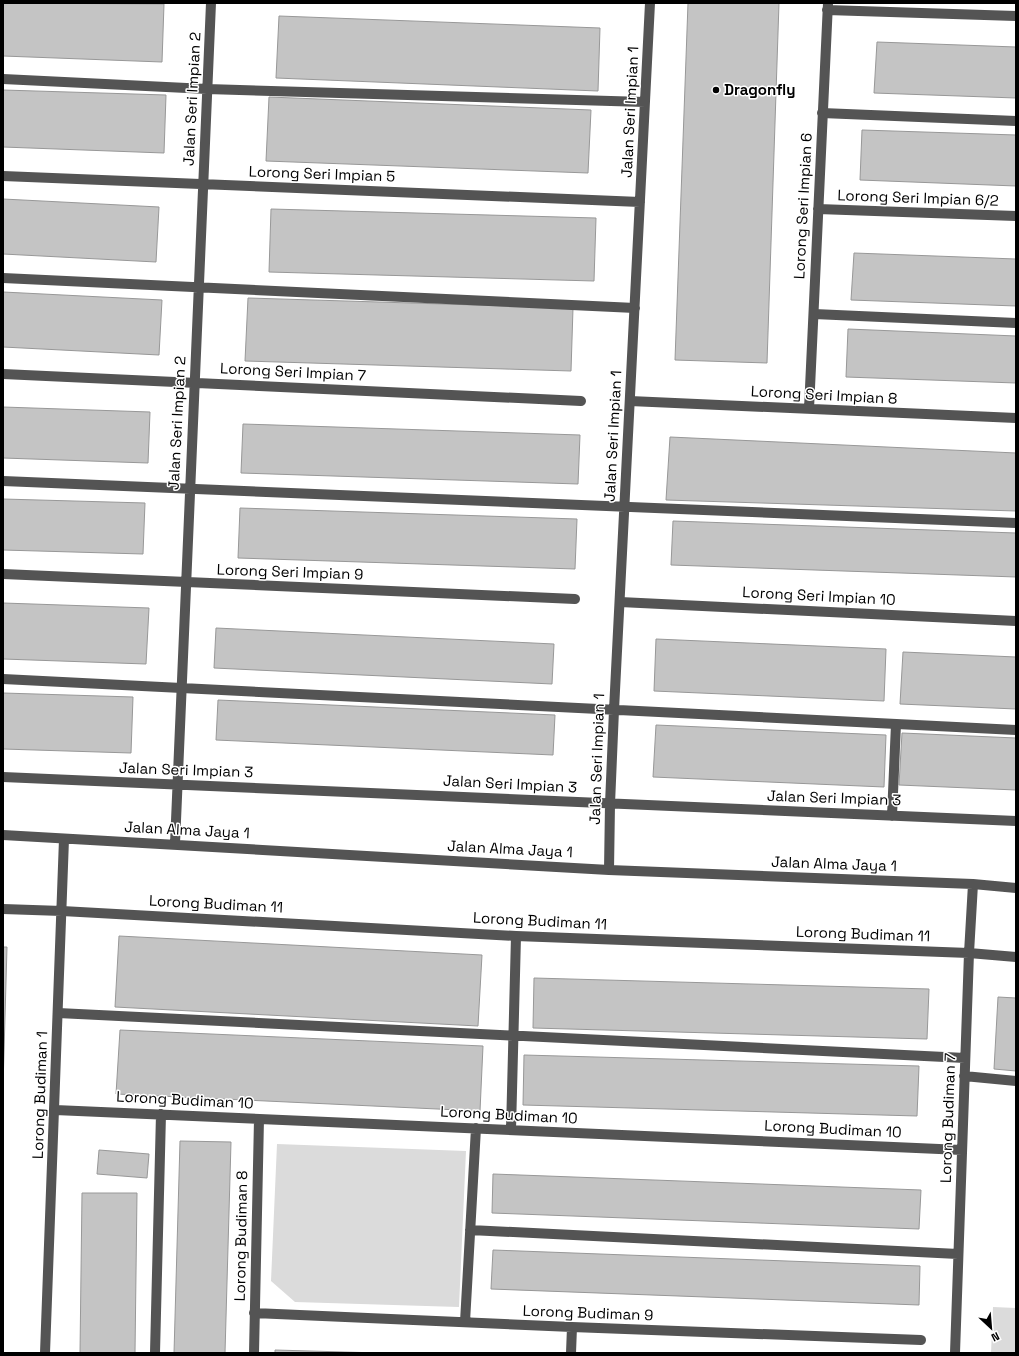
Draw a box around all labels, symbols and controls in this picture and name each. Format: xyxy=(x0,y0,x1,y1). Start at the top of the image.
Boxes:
street label: Jalan Seri Impian 2 xyxy=(178,31,205,167)
street label: Jalan Seri Impian 1 xyxy=(617,46,642,178)
place label: Dragonfly xyxy=(724,80,795,99)
marker: Dragonfly xyxy=(711,85,721,95)
street label: Lorong Seri Impian 6 xyxy=(789,132,816,280)
street label: Lorong Seri Impian 5 xyxy=(248,161,396,186)
street label: Lorong Seri Impian 6/2 xyxy=(837,185,999,210)
street label: Jalan Seri Impian 2 xyxy=(163,355,190,491)
street label: Lorong Seri Impian 7 xyxy=(220,358,366,385)
street label: Jalan Seri Impian 1 xyxy=(600,370,625,502)
street label: Lorong Seri Impian 8 xyxy=(750,381,898,408)
street label: Lorong Seri Impian 9 xyxy=(216,559,364,584)
street label: Lorong Seri Impian 10 xyxy=(742,582,896,609)
street label: Jalan Seri Impian 1 xyxy=(585,693,608,825)
street label: Jalan Seri Impian 3 xyxy=(119,758,254,781)
street label: Jalan Seri Impian 3 xyxy=(442,770,578,797)
street label: Jalan Seri Impian 3 xyxy=(767,786,902,809)
street label: Jalan Alma Jaya 1 xyxy=(124,817,250,842)
street label: Jalan Alma Jaya 1 xyxy=(447,836,573,861)
street label: Jalan Alma Jaya 1 xyxy=(771,852,897,875)
street label: Lorong Budiman 11 xyxy=(148,890,284,917)
street label: Lorong Budiman 11 xyxy=(472,907,608,934)
street label: Lorong Budiman 11 xyxy=(796,922,930,945)
street label: Lorong Budiman 1 xyxy=(28,1031,51,1159)
street label: Lorong Budiman 7 xyxy=(936,1053,959,1183)
street label: Lorong Budiman 10 xyxy=(116,1086,254,1113)
street label: Lorong Budiman 10 xyxy=(440,1101,578,1128)
street label: Lorong Budiman 10 xyxy=(764,1115,902,1142)
street label: Lorong Budiman 8 xyxy=(230,1170,251,1302)
street label: Lorong Budiman 9 xyxy=(522,1301,654,1324)
north arrow xyxy=(971,1308,1011,1348)
text: N xyxy=(989,1329,1002,1345)

